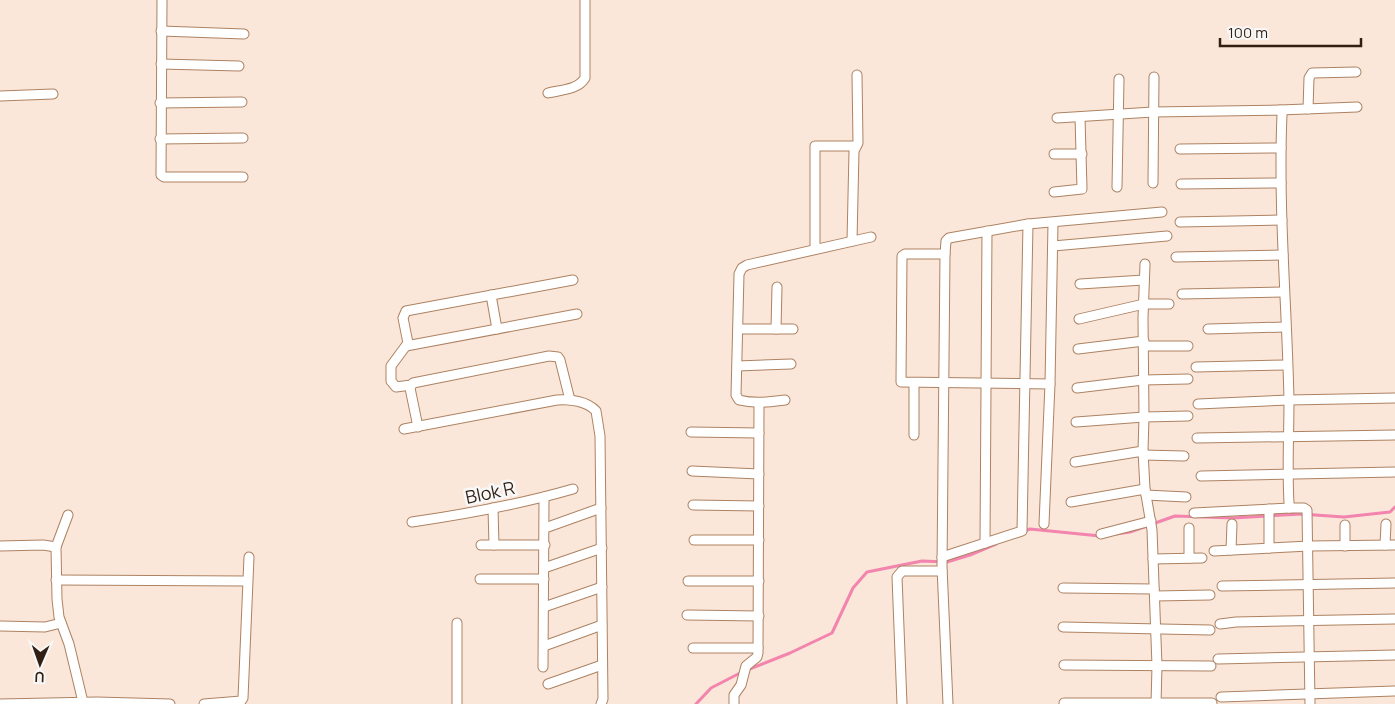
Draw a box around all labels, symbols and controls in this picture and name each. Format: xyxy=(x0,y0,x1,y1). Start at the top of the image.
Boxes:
scale bar xyxy=(1220,15,1361,47)
text: 100 m xyxy=(1228,22,1268,43)
street label: Blok R xyxy=(463,475,517,509)
north arrow xyxy=(15,639,65,689)
text: U xyxy=(34,668,45,687)

